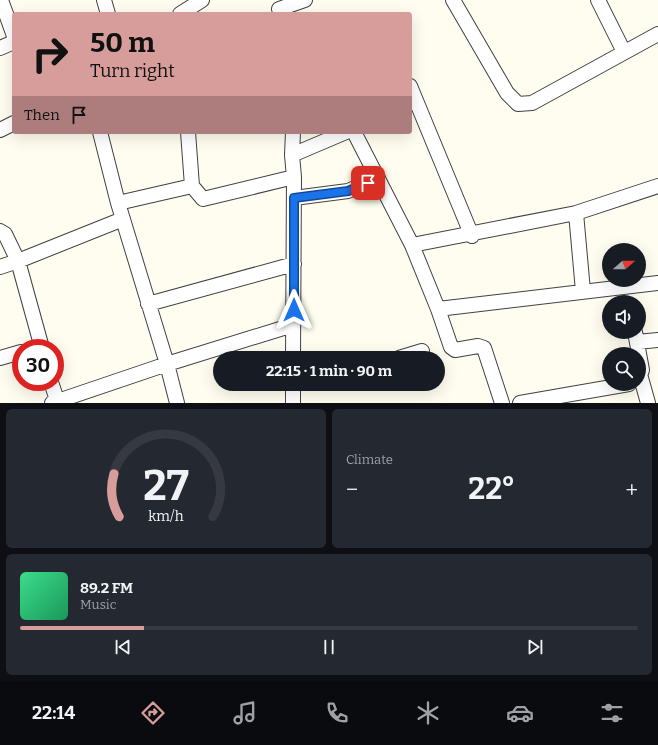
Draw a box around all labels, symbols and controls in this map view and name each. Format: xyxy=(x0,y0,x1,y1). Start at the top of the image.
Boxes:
text: 50 m xyxy=(90,26,155,59)
icon: right xyxy=(24,28,76,80)
text: Turn right xyxy=(90,60,175,82)
icon: arrive xyxy=(68,104,90,126)
text: Then xyxy=(24,106,60,124)
pin xyxy=(351,166,385,200)
icon: arrive xyxy=(357,172,379,194)
north arrow xyxy=(602,243,646,287)
map controls xyxy=(602,243,646,391)
position arrow xyxy=(273,289,315,331)
button: sound xyxy=(602,295,646,339)
speed limit sign: 30 xyxy=(12,339,64,391)
button: search xyxy=(602,347,646,391)
text: 22:15 · 1 min · 90 m xyxy=(266,362,392,380)
text: Climate xyxy=(346,452,393,467)
text: 27 xyxy=(143,460,189,510)
text: 22° xyxy=(468,471,515,507)
text: − xyxy=(346,476,358,503)
text: + xyxy=(625,476,638,503)
text: km/h xyxy=(148,507,184,524)
text: 89.2 FM xyxy=(80,579,133,597)
text: Music xyxy=(80,597,116,612)
icon: previous xyxy=(112,636,134,658)
icon: pause xyxy=(318,636,340,658)
icon: next xyxy=(524,636,546,658)
icon: directions xyxy=(139,699,167,727)
icon: music xyxy=(231,699,259,727)
icon: phone xyxy=(323,699,351,727)
icon: climate xyxy=(414,699,442,727)
icon: car xyxy=(506,699,534,727)
icon: filters xyxy=(598,699,626,727)
text: 22:14 xyxy=(32,702,75,724)

